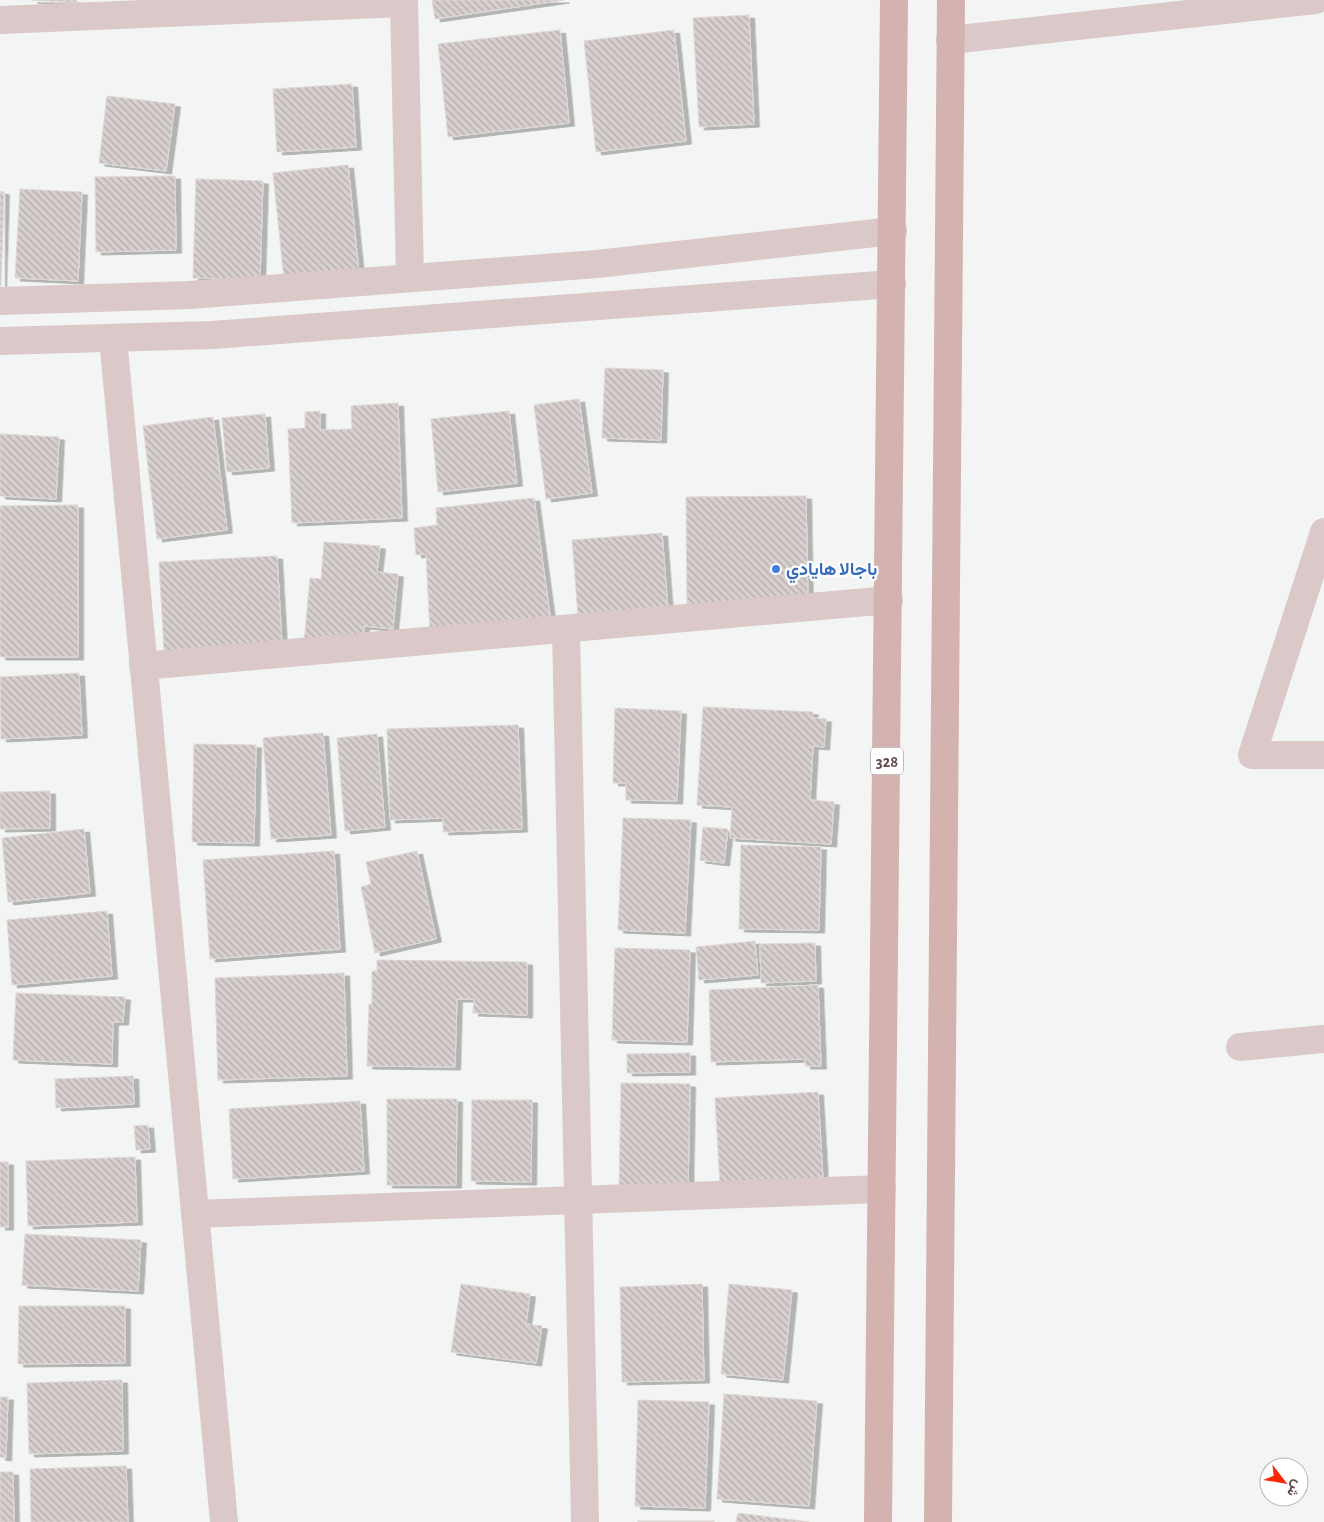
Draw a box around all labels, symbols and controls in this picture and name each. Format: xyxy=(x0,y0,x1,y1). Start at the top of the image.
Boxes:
place label: باجالا هايادي xyxy=(786,561,877,584)
marker: باجالا هايادي xyxy=(770,563,782,575)
road number: 328 xyxy=(871,748,903,774)
north arrow xyxy=(1259,1457,1309,1507)
text: ش xyxy=(1283,1477,1305,1499)

